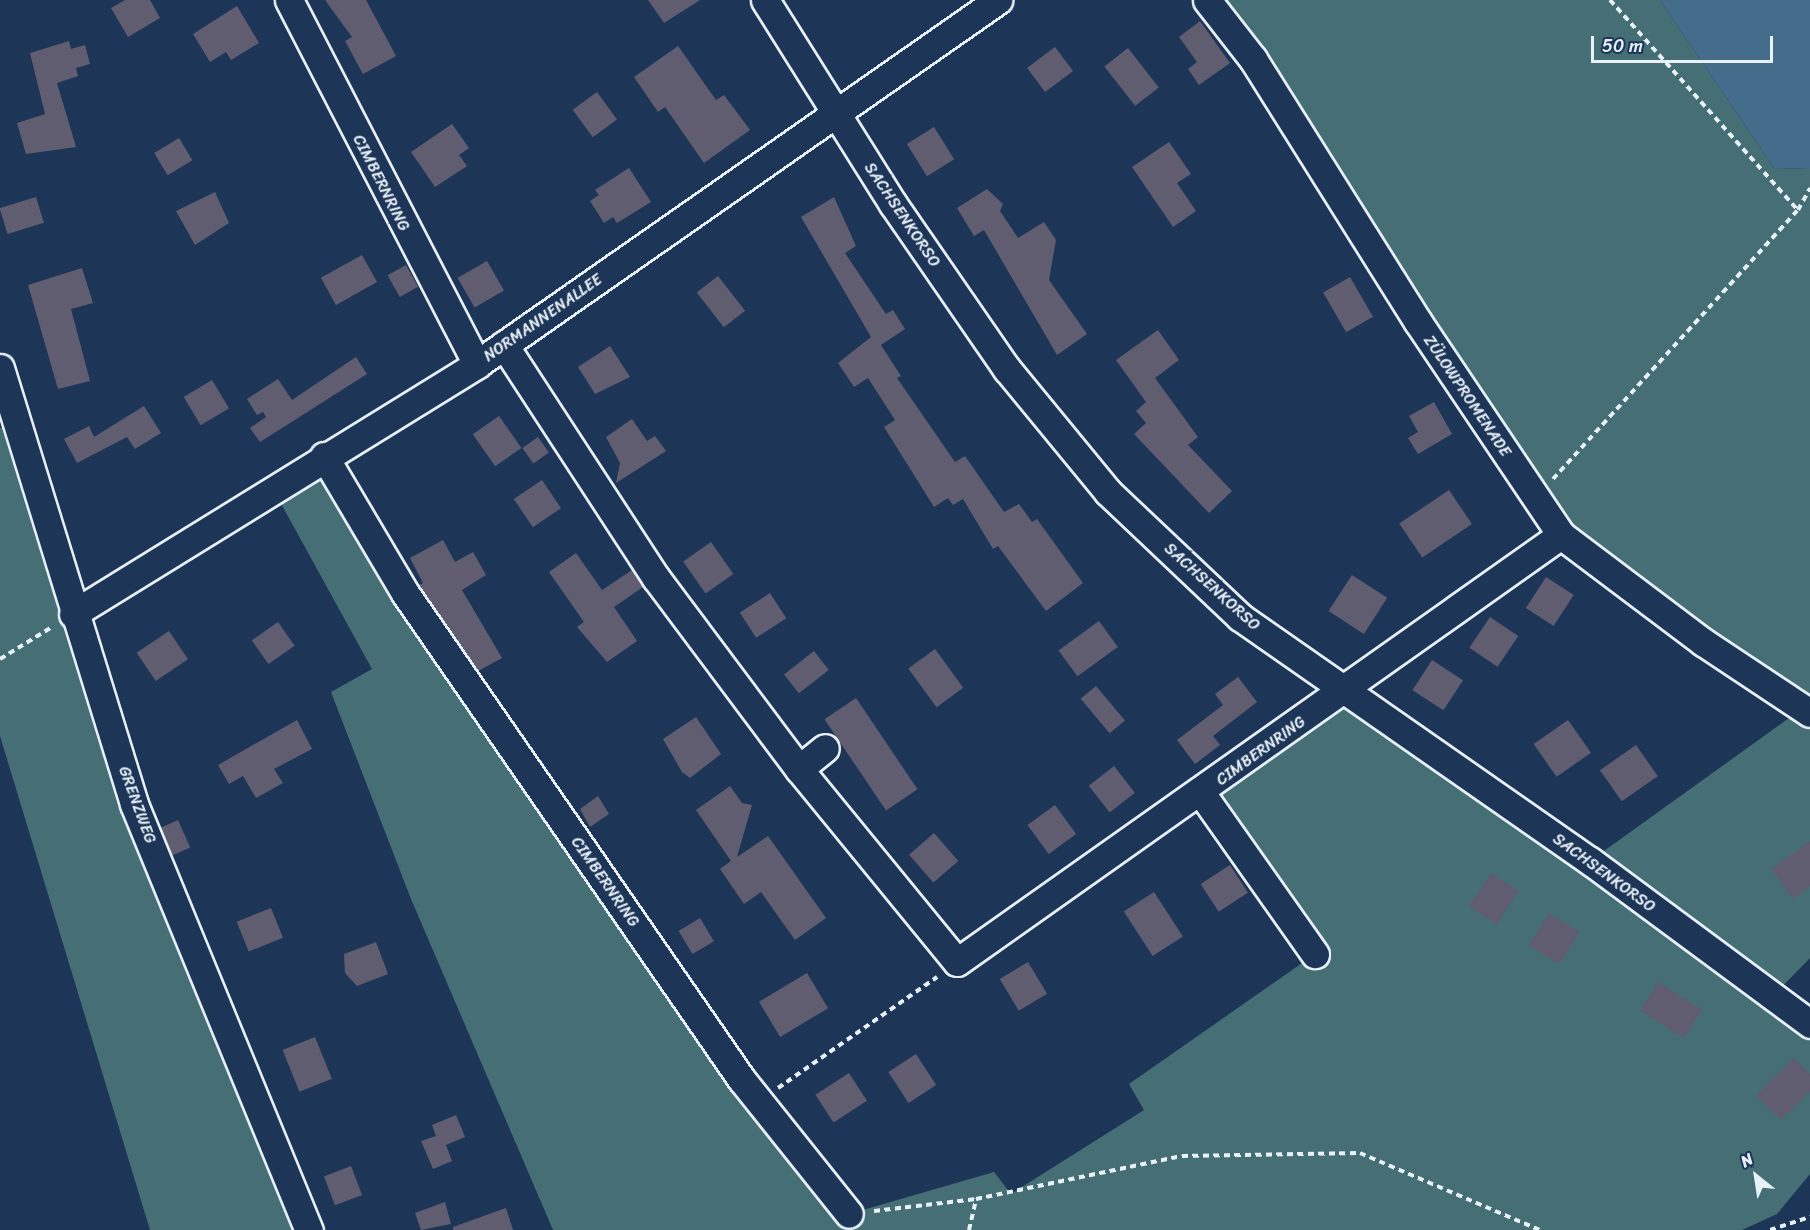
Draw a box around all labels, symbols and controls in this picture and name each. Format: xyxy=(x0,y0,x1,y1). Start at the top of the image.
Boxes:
scale bar xyxy=(1594,24,1776,62)
text: 50 m xyxy=(1602,30,1643,62)
street label: CIMBERNRING xyxy=(348,132,414,234)
street label: SACHSENKORSO xyxy=(860,159,944,271)
street label: NORMANNENALLEE xyxy=(480,270,606,366)
street label: ZÜLOWPROMENADE xyxy=(1419,332,1515,460)
street label: SACHSENKORSO xyxy=(1160,539,1264,635)
street label: CIMBERNRING xyxy=(1213,712,1309,790)
street label: GRENZWEG xyxy=(114,764,160,846)
street label: SACHSENKORSO xyxy=(1549,829,1659,917)
street label: CIMBERNRING xyxy=(567,833,643,931)
text: N xyxy=(1735,1145,1759,1175)
north arrow xyxy=(1726,1146,1786,1206)

